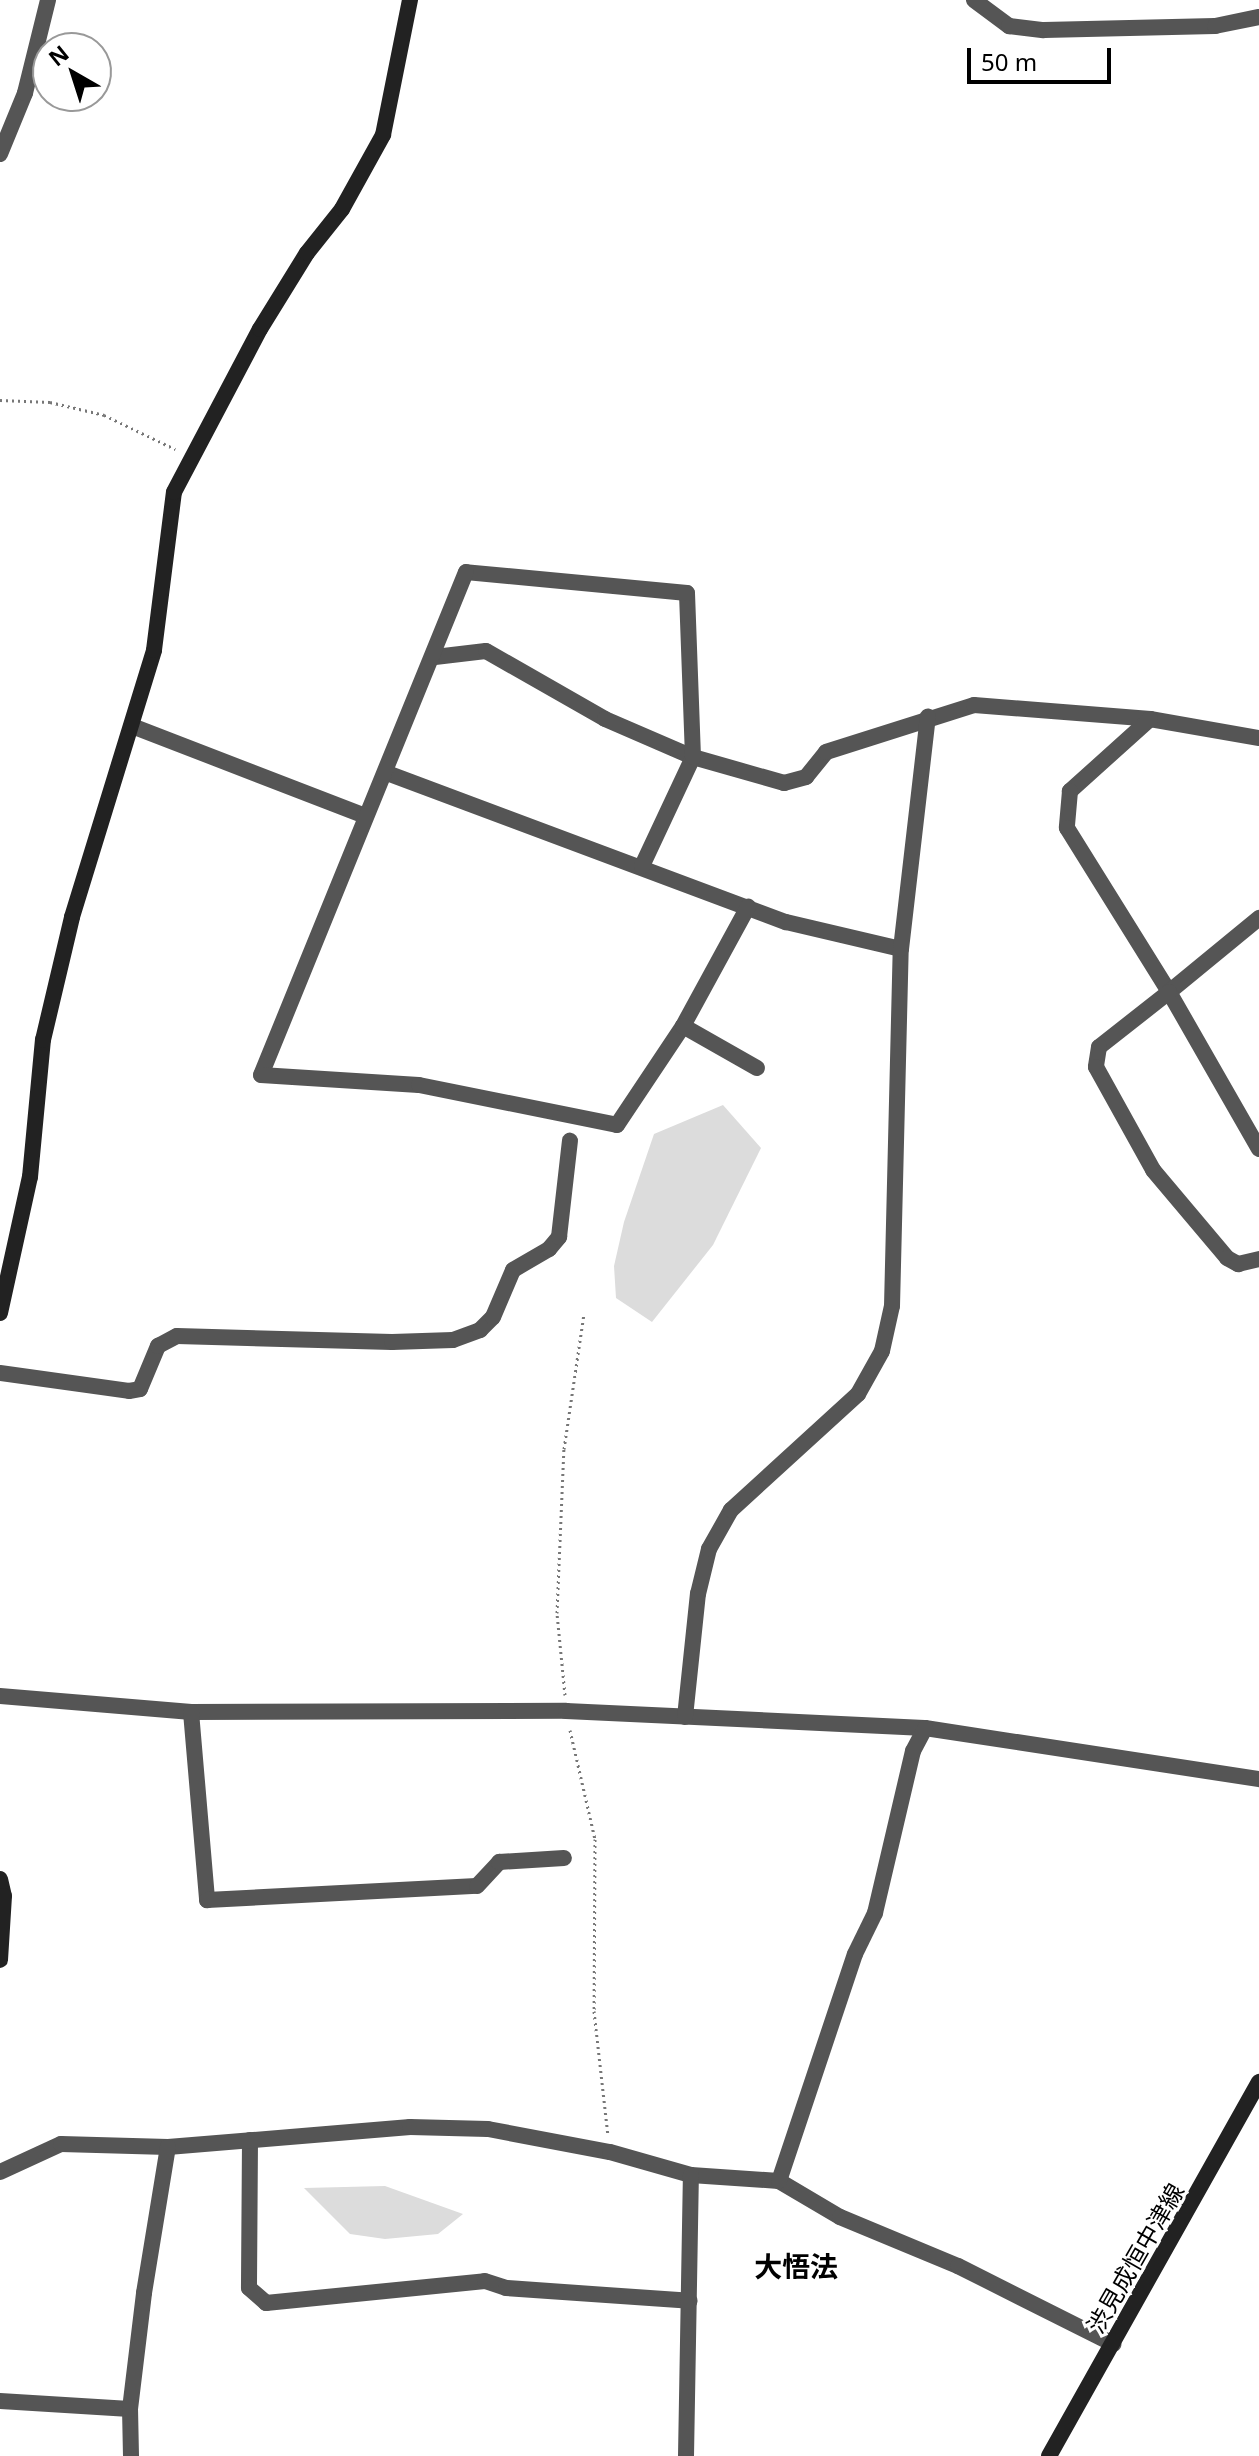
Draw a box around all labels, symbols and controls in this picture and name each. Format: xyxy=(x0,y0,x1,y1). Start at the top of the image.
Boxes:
north arrow xyxy=(32,32,112,112)
scale bar xyxy=(971,32,1115,82)
text: N xyxy=(42,38,75,72)
text: 50 m xyxy=(981,45,1037,78)
street label: 渋見成恒中津線 xyxy=(1081,2178,1189,2338)
district label: 大悟法 xyxy=(754,2249,838,2283)

